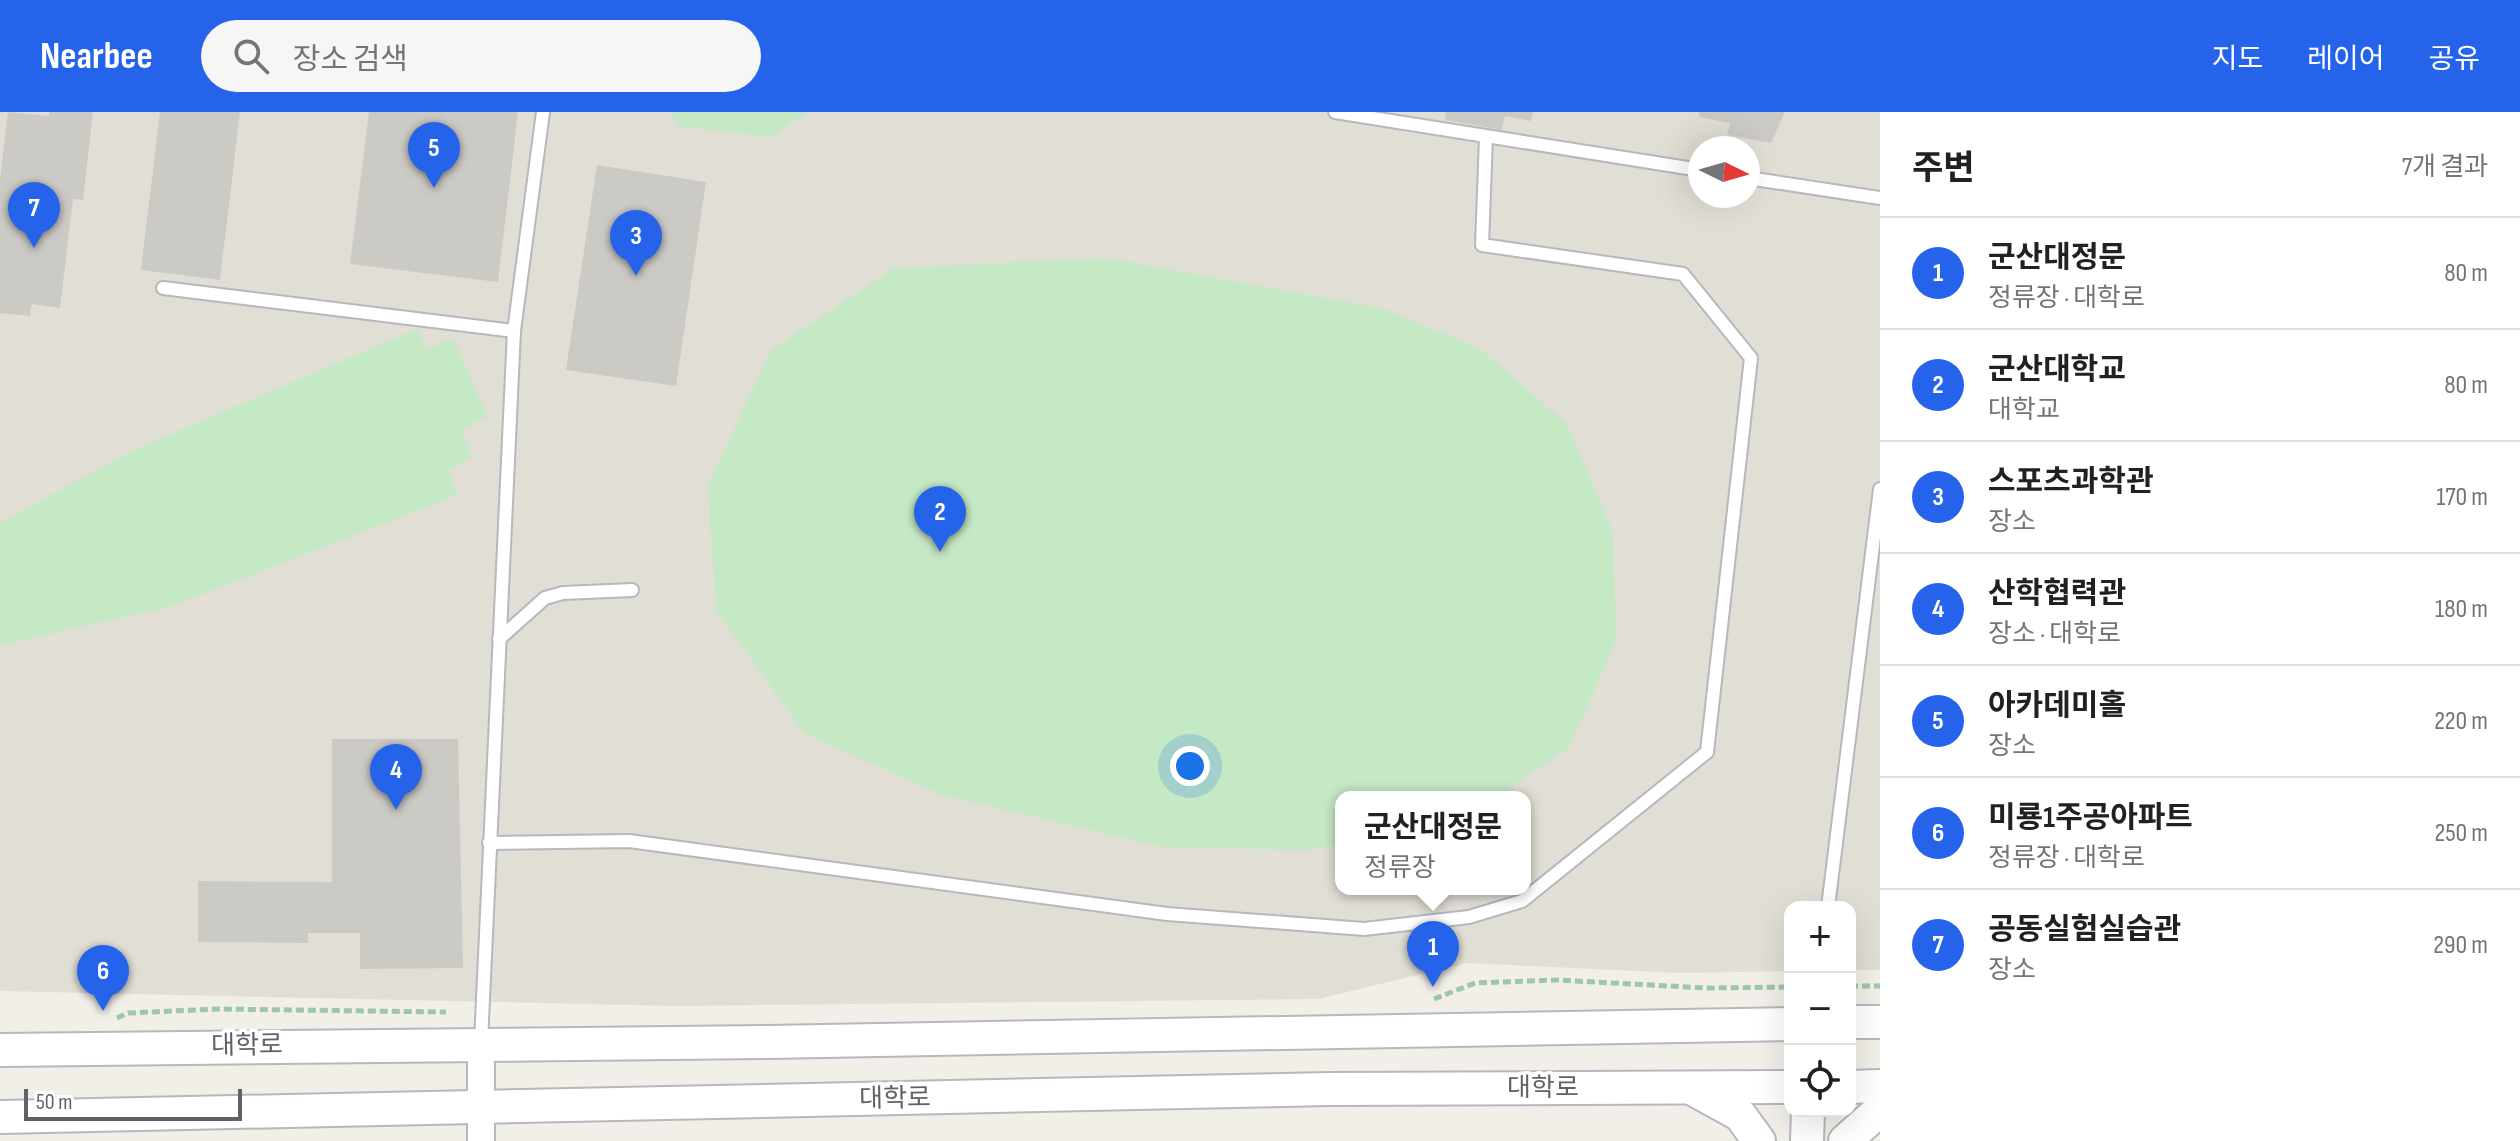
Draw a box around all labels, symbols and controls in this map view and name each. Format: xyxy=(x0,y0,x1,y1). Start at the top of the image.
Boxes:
search box xyxy=(201,20,761,92)
text: Nearbee xyxy=(40,34,153,79)
icon: search xyxy=(229,34,273,78)
text: 장소 검색 xyxy=(293,42,408,78)
text: 지도 xyxy=(2212,43,2263,76)
text: 레이어 xyxy=(2307,43,2384,76)
text: 공유 xyxy=(2428,43,2480,76)
pin: 5 xyxy=(408,122,460,188)
north arrow xyxy=(1688,136,1760,208)
text: 주변 xyxy=(1912,148,1975,189)
text: 7개 결과 xyxy=(2402,152,2488,183)
pin: 7 xyxy=(8,182,60,248)
pin: 3 xyxy=(610,210,662,276)
text: 군산대정문 xyxy=(1988,240,2126,276)
text: 1 xyxy=(1933,258,1943,289)
text: 80 m xyxy=(2444,258,2488,289)
text: 정류장 · 대학로 xyxy=(1988,283,2145,314)
text: 군산대학교 xyxy=(1988,352,2126,388)
text: 2 xyxy=(1932,370,1944,401)
text: 80 m xyxy=(2444,370,2488,401)
text: 대학교 xyxy=(1988,395,2060,426)
text: 스포츠과학관 xyxy=(1988,464,2154,500)
text: 3 xyxy=(1932,482,1944,513)
text: 170 m xyxy=(2436,482,2488,513)
pin: 2 xyxy=(914,486,966,552)
text: 장소 xyxy=(1988,507,2036,538)
text: 산학협력관 xyxy=(1988,576,2126,612)
text: 4 xyxy=(1932,594,1944,625)
text: 180 m xyxy=(2435,594,2488,625)
text: 장소 · 대학로 xyxy=(1988,619,2121,650)
text: 아카데미홀 xyxy=(1988,688,2126,724)
text: 5 xyxy=(1932,706,1944,737)
text: 220 m xyxy=(2434,706,2488,737)
text: 장소 xyxy=(1988,731,2036,762)
pin: 4 xyxy=(370,744,422,810)
your location xyxy=(1170,746,1210,786)
popup xyxy=(1335,791,1531,895)
text: 미룡1주공아파트 xyxy=(1988,800,2193,836)
text: 군산대정문 xyxy=(1364,810,1502,846)
text: 6 xyxy=(1932,818,1944,849)
text: 250 m xyxy=(2434,818,2488,849)
text: 정류장 · 대학로 xyxy=(1988,843,2145,874)
text: 정류장 xyxy=(1364,853,1436,884)
map controls xyxy=(1784,901,1856,1117)
button: + xyxy=(1784,901,1856,973)
text: 공동실험실습관 xyxy=(1988,912,2181,948)
pin: 1 xyxy=(1407,921,1459,987)
text: 7 xyxy=(1932,930,1944,961)
text: 290 m xyxy=(2433,930,2488,961)
pin: 6 xyxy=(77,945,129,1011)
text: 장소 xyxy=(1988,955,2036,986)
button: − xyxy=(1784,973,1856,1045)
street label: 대학로 xyxy=(211,1030,283,1062)
button: locate xyxy=(1784,1045,1856,1117)
street label: 대학로 xyxy=(1507,1073,1579,1104)
street label: 대학로 xyxy=(859,1083,931,1115)
scale bar xyxy=(24,1085,242,1121)
text: 50 m xyxy=(36,1089,72,1116)

